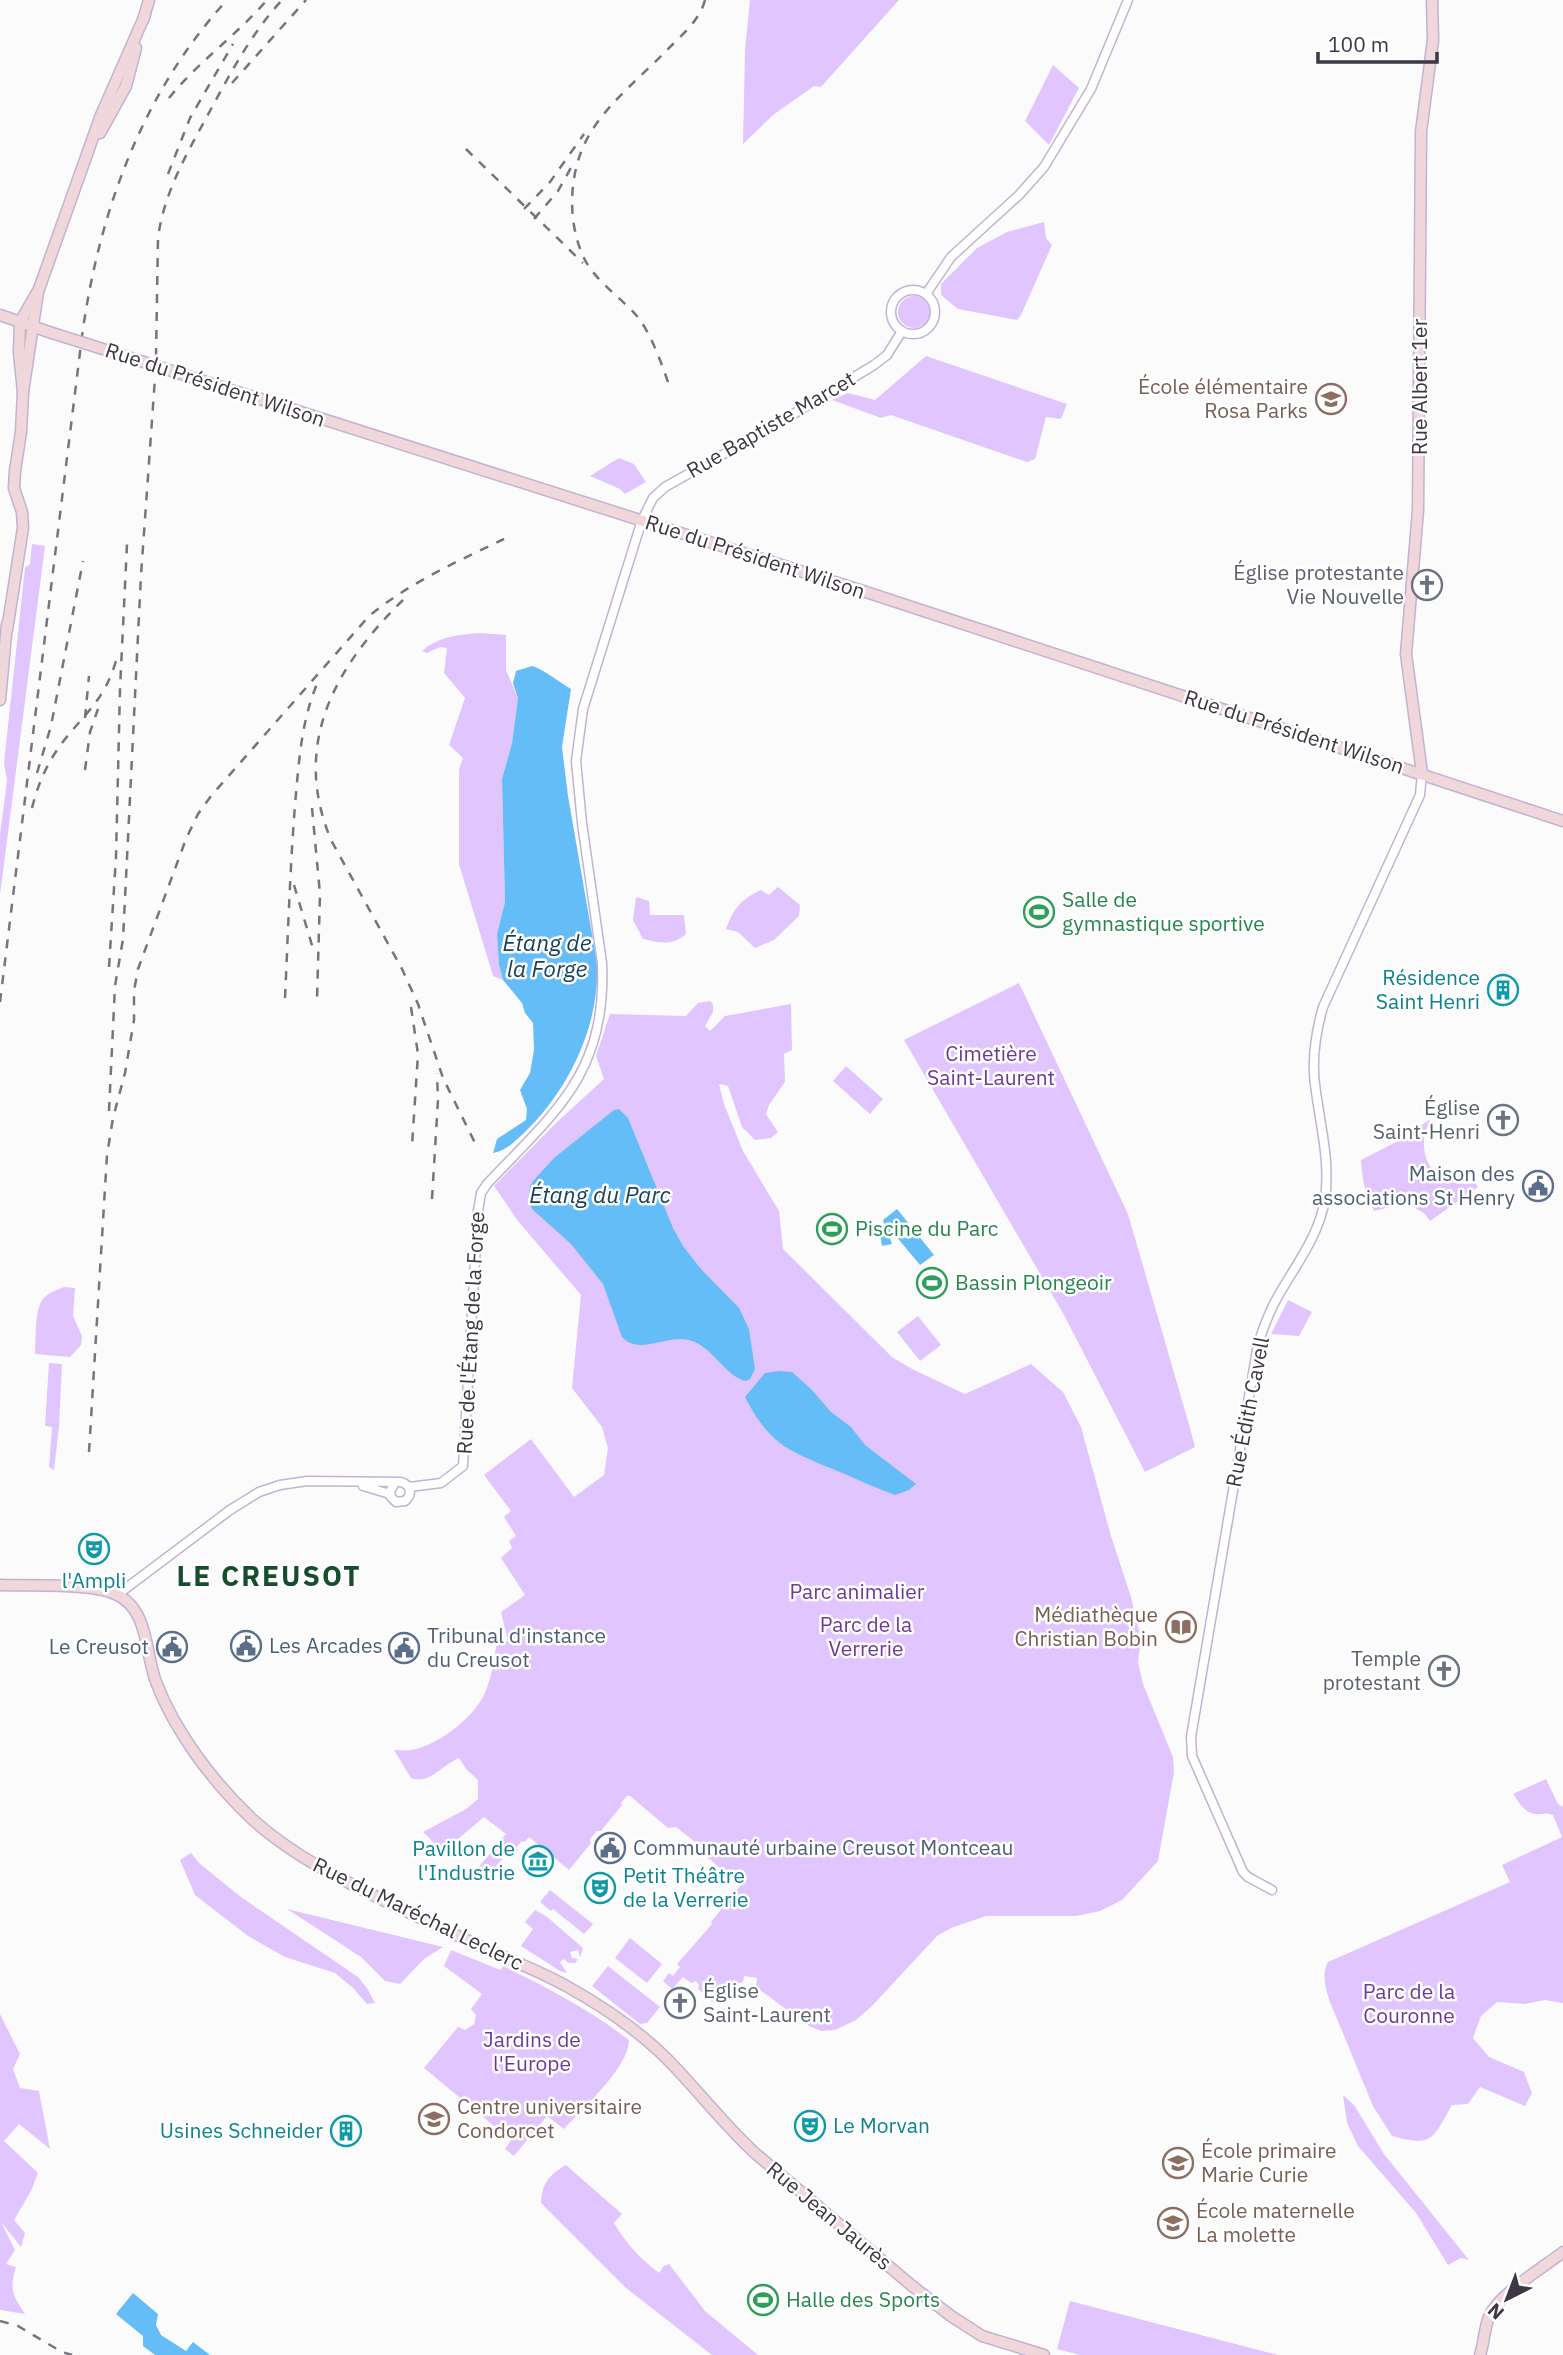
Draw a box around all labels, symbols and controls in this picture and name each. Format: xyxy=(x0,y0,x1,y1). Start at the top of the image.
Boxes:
scale bar xyxy=(1318,21,1437,65)
text: 100 m xyxy=(1328,30,1389,58)
street label: Rue Albert 1er xyxy=(1405,318,1433,455)
street label: Rue du Président Wilson xyxy=(102,335,329,433)
street label: Rue Baptiste Marcet xyxy=(681,364,860,484)
place label: École élémentaire Rosa Parks xyxy=(1138,372,1308,424)
school or university icon: École élémentaire Rosa Parks xyxy=(1314,382,1348,416)
street label: Rue du Président Wilson xyxy=(642,507,869,605)
place label: Église protestante Vie Nouvelle xyxy=(1233,558,1404,610)
church icon: Église protestante Vie Nouvelle xyxy=(1410,568,1444,602)
street label: Rue du Président Wilson xyxy=(1181,682,1408,780)
place label: Salle de gymnastique sportive xyxy=(1062,885,1265,937)
sports icon: Salle de gymnastique sportive xyxy=(1022,895,1056,929)
water label: Étang de la Forge xyxy=(503,927,592,983)
place label: Résidence Saint Henri xyxy=(1376,963,1480,1015)
building icon: Résidence Saint Henri xyxy=(1486,973,1520,1007)
park label: Cimetière Saint-Laurent xyxy=(927,1039,1055,1091)
place label: Église Saint-Henri xyxy=(1373,1093,1480,1145)
church icon: Église Saint-Henri xyxy=(1486,1103,1520,1137)
place label: Maison des associations St Henry xyxy=(1312,1159,1516,1211)
public building icon: Maison des associations St Henry xyxy=(1521,1169,1555,1203)
water label: Étang du Parc xyxy=(529,1179,671,1209)
street label: Rue de l'Étang de la Forge xyxy=(450,1211,490,1455)
sports icon: Piscine du Parc xyxy=(815,1212,849,1246)
place label: Piscine du Parc xyxy=(855,1214,998,1242)
sports icon: Bassin Plongeoir xyxy=(915,1266,949,1300)
place label: Bassin Plongeoir xyxy=(955,1268,1112,1296)
street label: Rue Édith Cavell xyxy=(1219,1334,1275,1489)
theatre icon: l'Ampli xyxy=(77,1532,111,1566)
district label: LE CREUSOT xyxy=(176,1557,362,1594)
place label: l'Ampli xyxy=(62,1566,126,1594)
park label: Parc animalier xyxy=(790,1577,925,1605)
place label: Médiathèque Christian Bobin xyxy=(1014,1600,1158,1652)
park label: Parc de la Verrerie xyxy=(820,1610,912,1662)
library icon: Médiathèque Christian Bobin xyxy=(1164,1610,1198,1644)
place label: Tribunal d'instance du Creusot xyxy=(427,1621,606,1673)
public building icon: Les Arcades xyxy=(229,1629,263,1663)
public building icon: Le Creusot xyxy=(155,1630,189,1664)
place label: Les Arcades xyxy=(269,1631,383,1659)
public building icon: Tribunal d'instance du Creusot xyxy=(387,1631,421,1665)
place label: Le Creusot xyxy=(49,1632,149,1660)
place label: Temple protestant xyxy=(1323,1644,1421,1696)
church icon: Temple protestant xyxy=(1427,1654,1461,1688)
public building icon: Communauté urbaine Creusot Montceau xyxy=(593,1831,627,1865)
place label: Communauté urbaine Creusot Montceau xyxy=(633,1833,1013,1861)
place label: Pavillon de l'Industrie xyxy=(412,1834,515,1886)
museum icon: Pavillon de l'Industrie xyxy=(521,1844,555,1878)
street label: Rue du Maréchal Leclerc xyxy=(309,1850,528,1976)
place label: Petit Théâtre de la Verrerie xyxy=(623,1861,749,1913)
theatre icon: Petit Théâtre de la Verrerie xyxy=(583,1871,617,1905)
place label: Église Saint-Laurent xyxy=(703,1976,831,2028)
park label: Parc de la Couronne xyxy=(1363,1977,1455,2029)
church icon: Église Saint-Laurent xyxy=(663,1986,697,2020)
park label: Jardins de l'Europe xyxy=(483,2025,581,2077)
place label: Centre universitaire Condorcet xyxy=(457,2092,642,2144)
school or university icon: Centre universitaire Condorcet xyxy=(417,2102,451,2136)
theatre icon: Le Morvan xyxy=(793,2109,827,2143)
place label: Le Morvan xyxy=(833,2111,930,2139)
building icon: Usines Schneider xyxy=(329,2114,363,2148)
place label: Usines Schneider xyxy=(160,2116,323,2144)
place label: École primaire Marie Curie xyxy=(1201,2136,1337,2188)
school or university icon: École primaire Marie Curie xyxy=(1161,2146,1195,2180)
street label: Rue Jean Jaurès xyxy=(761,2155,898,2276)
place label: École maternelle La molette xyxy=(1196,2196,1355,2248)
school or university icon: École maternelle La molette xyxy=(1156,2206,1190,2240)
north arrow xyxy=(1472,2264,1542,2334)
sports icon: Halle des Sports xyxy=(746,2283,780,2317)
place label: Halle des Sports xyxy=(786,2285,940,2313)
text: N xyxy=(1482,2298,1509,2325)

